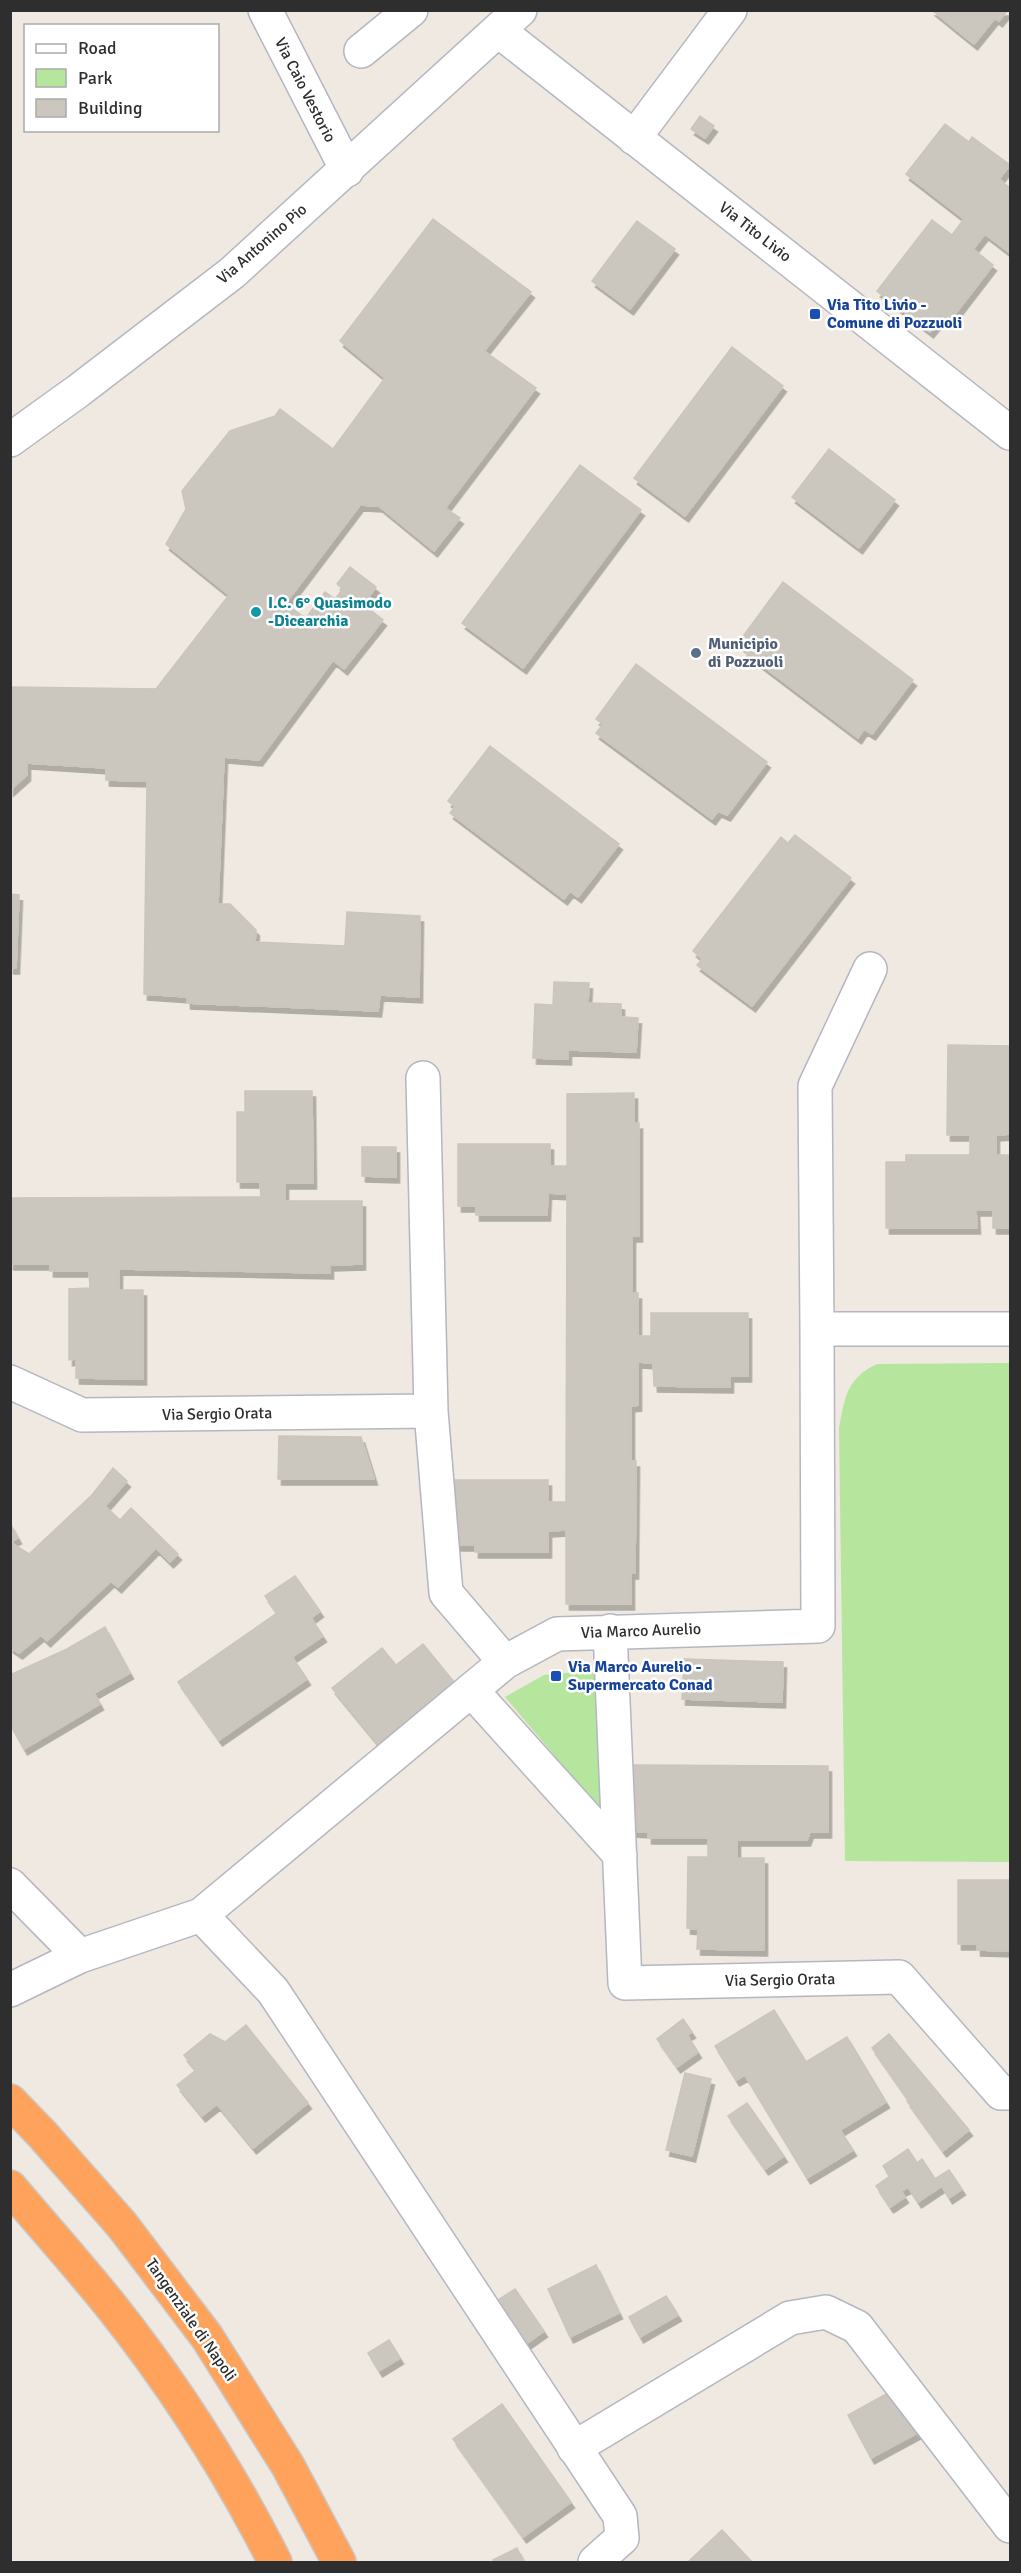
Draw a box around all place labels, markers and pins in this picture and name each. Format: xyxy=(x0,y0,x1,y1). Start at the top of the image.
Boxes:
place label: Via Tito Livio - Comune di Pozzuoli xyxy=(827,295,962,333)
marker: Via Tito Livio - Comune di Pozzuoli xyxy=(808,307,822,321)
place label: I.C. 6° Quasimodo -Dicearchia xyxy=(268,593,392,631)
marker: I.C. 6° Quasimodo -Dicearchia xyxy=(249,605,263,619)
place label: Municipio di Pozzuoli xyxy=(708,634,783,672)
marker: Municipio di Pozzuoli xyxy=(689,646,703,660)
place label: Via Marco Aurelio - Supermercato Conad xyxy=(568,1657,713,1695)
marker: Via Marco Aurelio - Supermercato Conad xyxy=(549,1669,563,1683)

